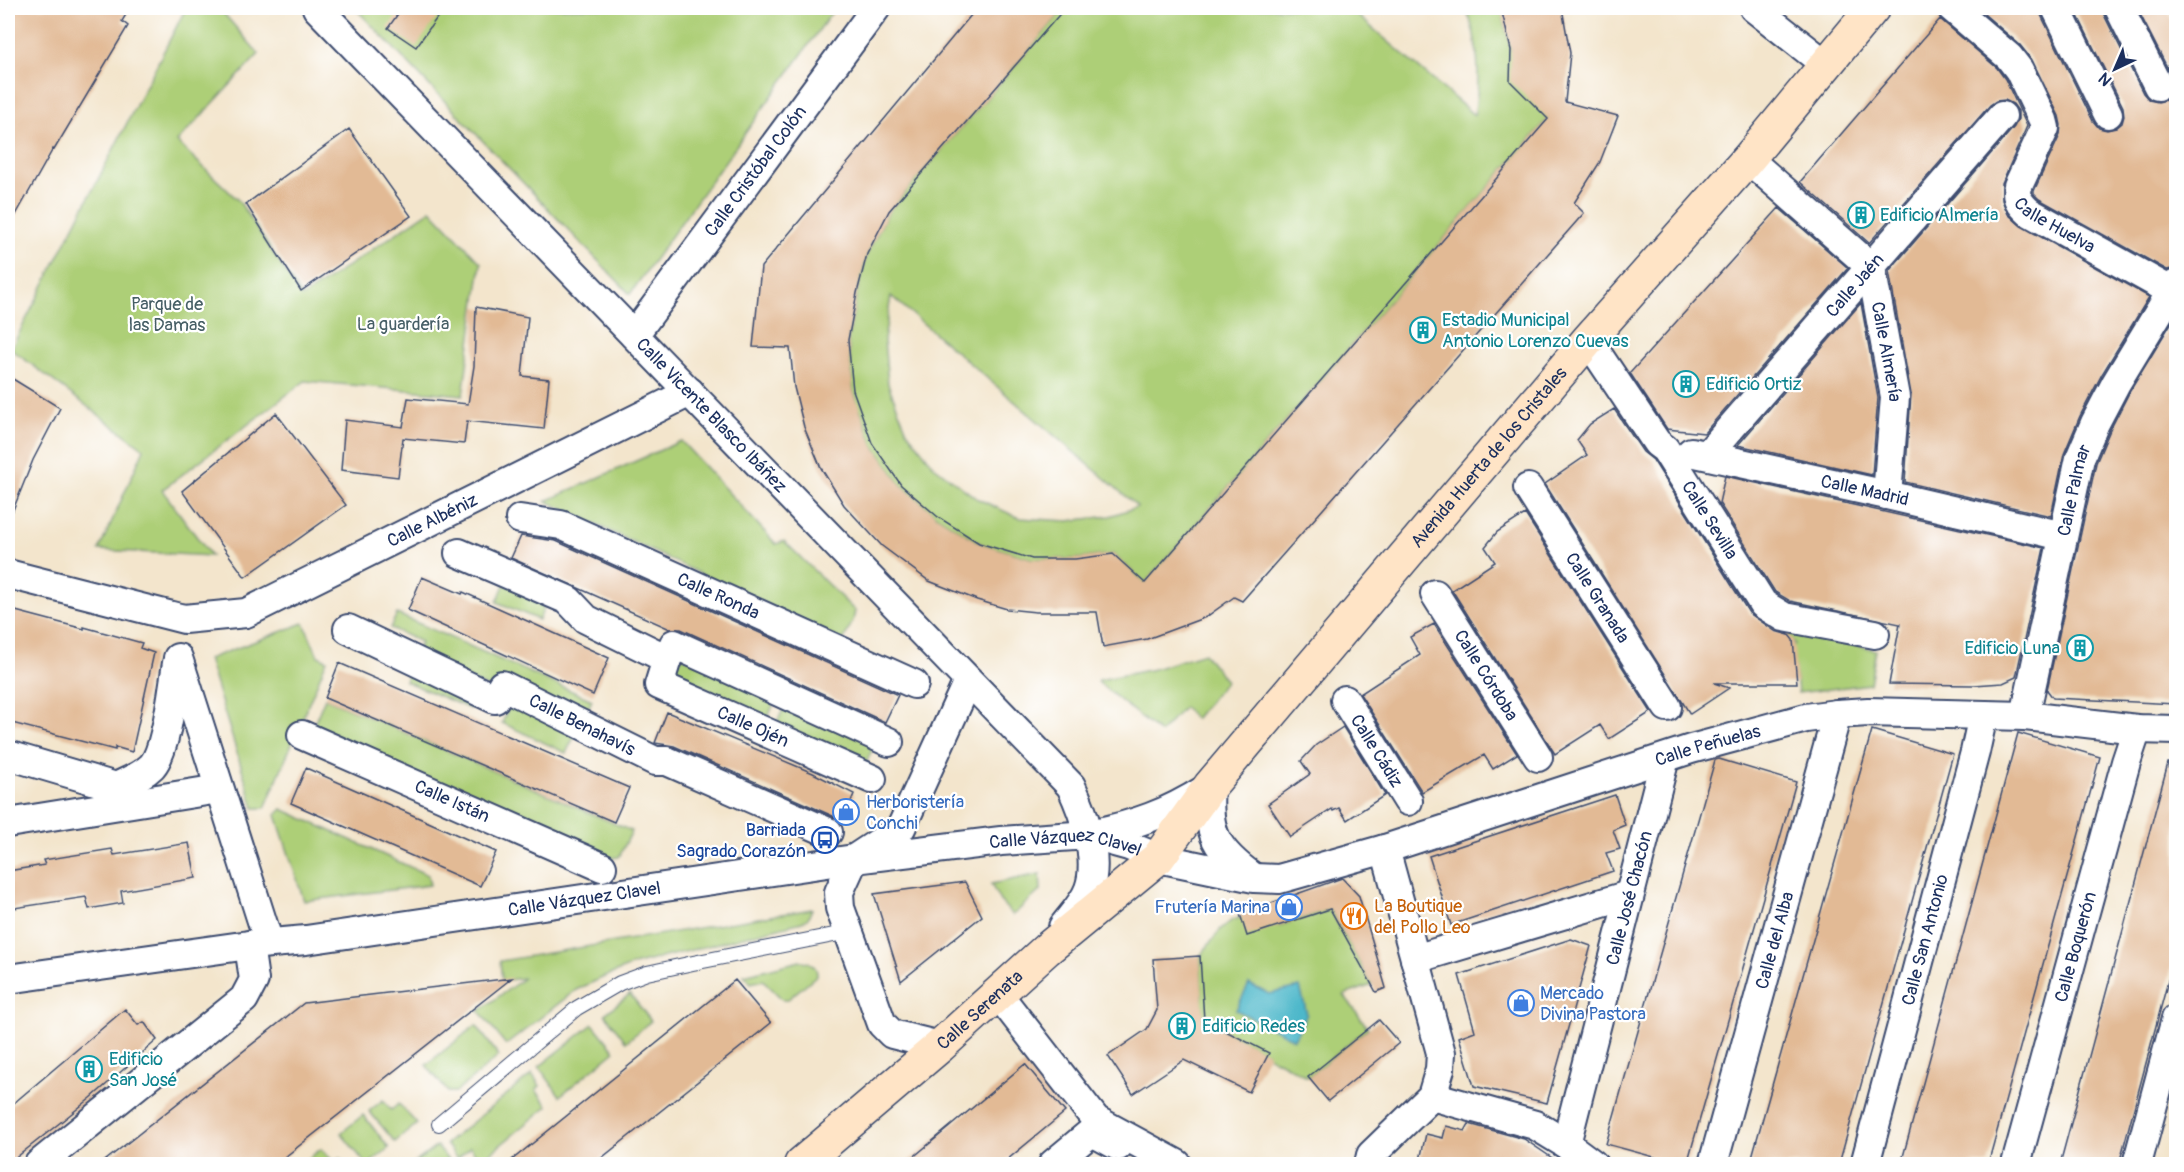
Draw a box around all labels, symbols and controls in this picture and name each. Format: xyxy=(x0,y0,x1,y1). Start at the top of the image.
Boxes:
north arrow xyxy=(2085,39,2145,99)
text: N xyxy=(2094,68,2116,90)
street label: Calle Cristóbal Colón xyxy=(700,101,812,241)
street label: Calle Huelva xyxy=(2008,193,2099,259)
building icon: Edificio Almería xyxy=(1846,200,1876,230)
place label: Edificio Almería xyxy=(1880,204,1998,227)
street label: Calle Jaén xyxy=(1821,249,1889,322)
park label: Parque de las Damas xyxy=(129,293,205,337)
street label: Calle Almería xyxy=(1866,300,1906,403)
place label: Estadio Municipal Antonio Lorenzo Cuevas xyxy=(1442,309,1628,353)
park label: La guardería xyxy=(357,313,449,336)
building icon: Estadio Municipal Antonio Lorenzo Cuevas xyxy=(1408,315,1438,345)
street label: Calle Vicente Blasco Ibáñez xyxy=(631,333,792,498)
street label: Avenida Huerta de los Cristales xyxy=(1406,362,1572,553)
building icon: Edificio Ortiz xyxy=(1671,369,1701,399)
place label: Edificio Ortiz xyxy=(1706,373,1802,396)
street label: Calle Palmar xyxy=(2053,440,2097,538)
street label: Calle Madrid xyxy=(1819,470,1911,512)
street label: Calle Sevilla xyxy=(1676,477,1743,564)
street label: Calle Albéniz xyxy=(383,489,482,553)
street label: Calle Granada xyxy=(1560,548,1635,648)
street label: Calle Ronda xyxy=(673,568,763,625)
street label: Calle Córdoba xyxy=(1449,626,1523,725)
building icon: Edificio Luna xyxy=(2065,633,2095,663)
place label: Edificio Luna xyxy=(1964,637,2060,660)
street label: Calle Benahavís xyxy=(525,689,639,761)
street label: Calle Ojén xyxy=(713,701,792,753)
street label: Calle Cádiz xyxy=(1345,710,1408,792)
street label: Calle Peñuelas xyxy=(1652,720,1763,772)
street label: Calle Istán xyxy=(411,775,493,828)
place label: Herboristería Conchi xyxy=(866,791,964,835)
shop icon: Herboristería Conchi xyxy=(831,797,861,827)
place label: Barriada Sagrado Corazón xyxy=(676,819,806,863)
street label: Calle Vázquez Clavel xyxy=(988,823,1145,862)
bus stop icon: Barriada Sagrado Corazón xyxy=(810,825,840,855)
street label: Calle José Chacón xyxy=(1601,828,1658,968)
street label: Calle San Antonio xyxy=(1897,872,1954,1008)
street label: Calle Vázquez Clavel xyxy=(506,877,662,922)
street label: Calle del Alba xyxy=(1751,889,1800,992)
street label: Calle Boquerón xyxy=(2050,889,2102,1005)
shop icon: Frutería Marina xyxy=(1274,892,1304,922)
place label: La Boutique del Pollo Leo xyxy=(1374,895,1471,939)
place label: Frutería Marina xyxy=(1154,896,1270,919)
restaurant icon: La Boutique del Pollo Leo xyxy=(1339,901,1369,931)
street label: Calle Serenata xyxy=(932,965,1028,1055)
place label: Mercado Divina Pastora xyxy=(1540,982,1646,1026)
shop icon: Mercado Divina Pastora xyxy=(1506,988,1536,1018)
building icon: Edificio Redes xyxy=(1167,1011,1197,1041)
place label: Edificio Redes xyxy=(1202,1015,1305,1038)
place label: Edificio San José xyxy=(109,1048,177,1092)
building icon: Edificio San José xyxy=(74,1054,104,1084)

